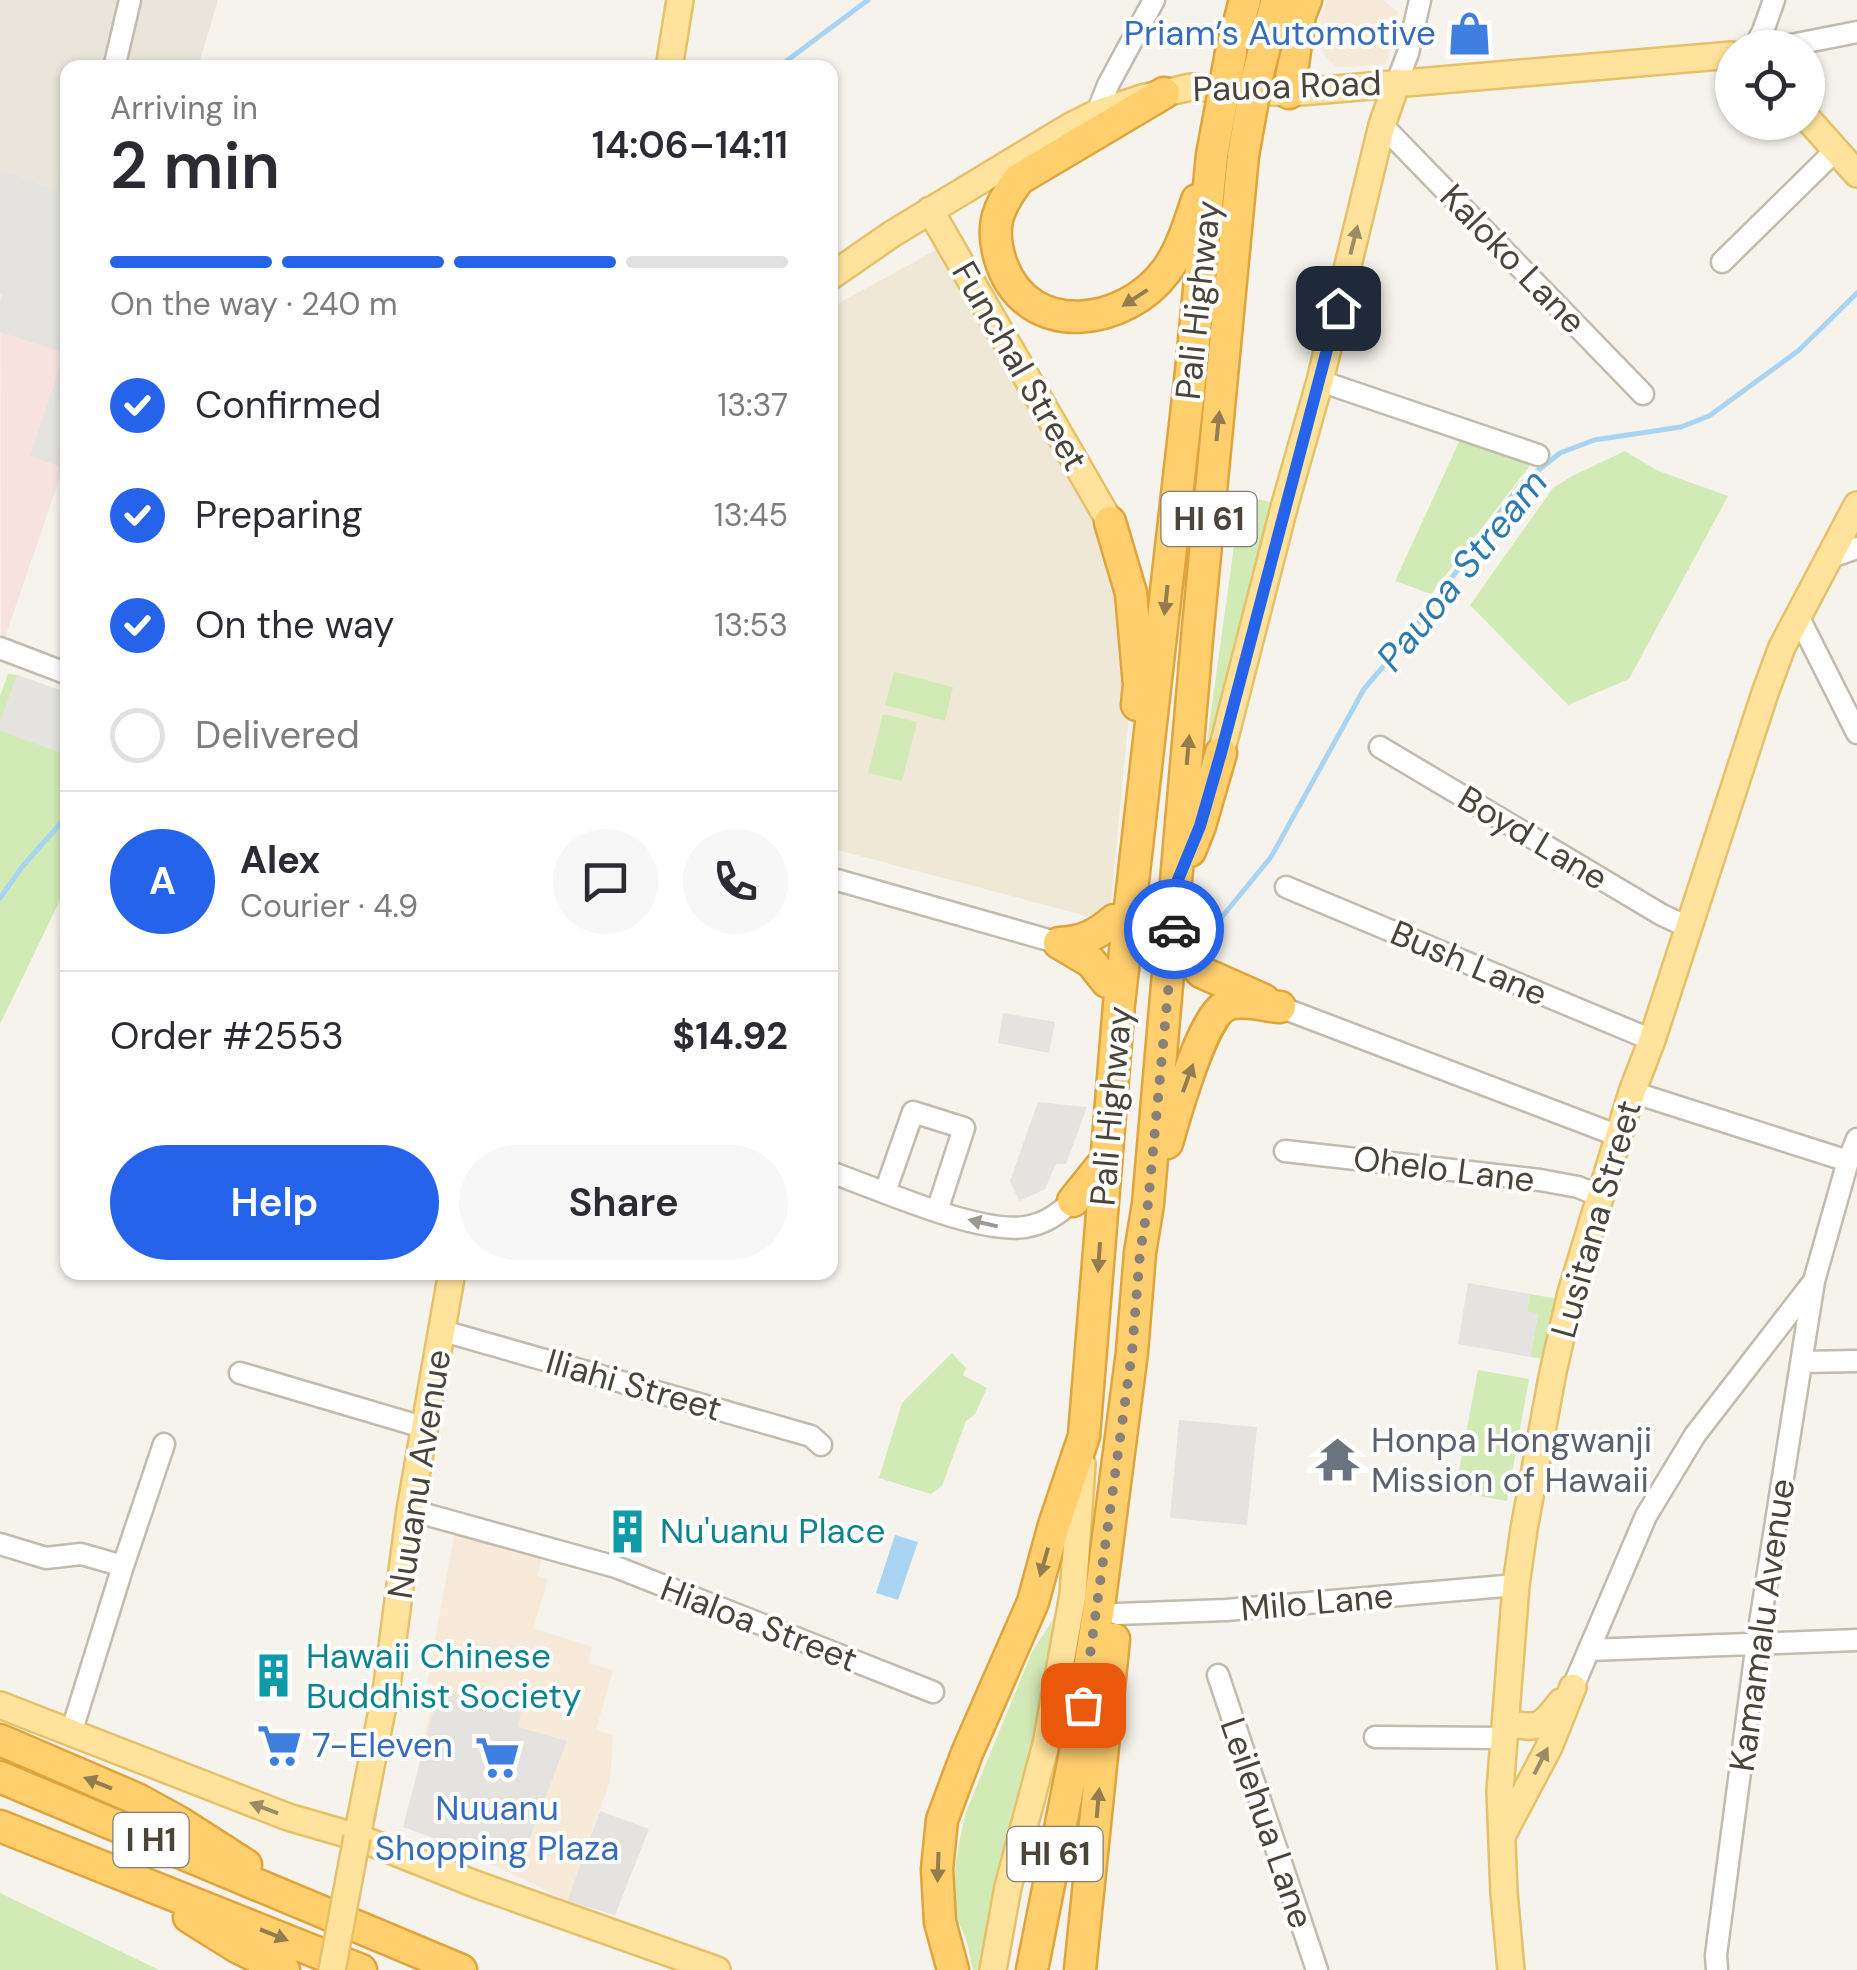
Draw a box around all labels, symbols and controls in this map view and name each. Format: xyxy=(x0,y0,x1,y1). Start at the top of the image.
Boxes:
shop icon: Priam’s Automotive xyxy=(1445,9,1493,57)
place label: Priam’s Automotive xyxy=(1124,10,1436,56)
map controls xyxy=(1715,30,1825,140)
button: locate xyxy=(1715,30,1825,140)
street label: Pauoa Road xyxy=(1192,60,1382,112)
text: Arriving in xyxy=(110,87,258,129)
text: 14:06–14:11 xyxy=(592,120,788,170)
text: 2 min xyxy=(110,124,280,208)
street label: Kaloko Lane xyxy=(1430,174,1596,344)
street label: Pali Highway xyxy=(1165,198,1231,402)
one-way arrow xyxy=(1347,224,1362,255)
street label: Funchal Street xyxy=(941,253,1099,479)
pin xyxy=(1296,266,1381,351)
icon: home xyxy=(1311,281,1366,336)
text: On the way · 240 m xyxy=(110,283,397,325)
one-way arrow xyxy=(1121,289,1148,307)
icon: check xyxy=(110,378,165,433)
text: Confirmed xyxy=(195,380,381,430)
text: 13:37 xyxy=(717,384,788,426)
one-way arrow xyxy=(1210,410,1226,442)
water label: Pauoa Stream xyxy=(1365,459,1559,681)
icon: check xyxy=(110,488,165,543)
text: Preparing xyxy=(195,490,363,540)
road number: HI 61 xyxy=(1162,492,1256,546)
text: 13:45 xyxy=(714,494,788,536)
one-way arrow xyxy=(1158,584,1174,616)
icon: check xyxy=(110,598,165,653)
text: On the way xyxy=(195,600,394,650)
text: 13:53 xyxy=(714,604,788,646)
text: Delivered xyxy=(195,710,360,760)
one-way arrow xyxy=(1180,734,1196,765)
street label: Boyd Lane xyxy=(1450,775,1616,901)
button: chat xyxy=(553,829,658,934)
button: phone xyxy=(683,829,788,934)
text: Alex xyxy=(240,835,320,885)
text: A xyxy=(149,856,176,906)
courier xyxy=(1124,879,1224,979)
text: Courier · 4.9 xyxy=(240,885,418,927)
icon: car xyxy=(1147,902,1202,957)
street label: Bush Lane xyxy=(1384,909,1554,1017)
street label: Pali Highway xyxy=(1079,1004,1143,1208)
text: Order #2553 xyxy=(110,1011,344,1061)
text: $14.92 xyxy=(672,1011,788,1061)
one-way arrow xyxy=(1181,1063,1196,1093)
street label: Lusitana Street xyxy=(1540,1095,1652,1343)
street label: Ohelo Lane xyxy=(1351,1135,1537,1203)
button: Help xyxy=(110,1145,439,1260)
button: Share xyxy=(459,1145,788,1260)
one-way arrow xyxy=(968,1215,999,1231)
one-way arrow xyxy=(1090,1241,1106,1273)
street label: Iliahi Street xyxy=(541,1338,727,1432)
street label: Nuuanu Avenue xyxy=(377,1346,461,1602)
place label: Honpa Hongwanji Mission of Hawaii xyxy=(1371,1417,1652,1503)
temple icon: Honpa Hongwanji Mission of Hawaii xyxy=(1314,1436,1362,1484)
street label: Kamamalu Avenue xyxy=(1719,1476,1805,1774)
building icon: Nu'uanu Place xyxy=(603,1507,651,1555)
place label: Nu'uanu Place xyxy=(660,1508,885,1554)
one-way arrow xyxy=(1036,1547,1051,1578)
street label: Hialoa Street xyxy=(654,1565,864,1683)
street label: Milo Lane xyxy=(1239,1572,1395,1632)
place label: Hawaii Chinese Buddhist Society xyxy=(306,1633,581,1719)
building icon: Hawaii Chinese Buddhist Society xyxy=(249,1652,297,1700)
pin xyxy=(1041,1663,1126,1748)
icon: bag xyxy=(1056,1678,1111,1733)
street label: Leilehua Lane xyxy=(1209,1712,1325,1934)
supermarket icon: 7-Eleven xyxy=(255,1721,303,1769)
place label: 7-Eleven xyxy=(312,1722,453,1768)
supermarket icon: Nuuanu Shopping Plaza xyxy=(473,1734,521,1782)
one-way arrow xyxy=(1532,1747,1549,1776)
one-way arrow xyxy=(83,1774,113,1790)
place label: Nuuanu Shopping Plaza xyxy=(375,1785,619,1871)
one-way arrow xyxy=(1090,1787,1106,1819)
one-way arrow xyxy=(249,1799,279,1815)
road number: I H1 xyxy=(114,1813,188,1867)
road number: HI 61 xyxy=(1008,1827,1102,1881)
one-way arrow xyxy=(930,1852,946,1883)
one-way arrow xyxy=(259,1928,289,1944)

